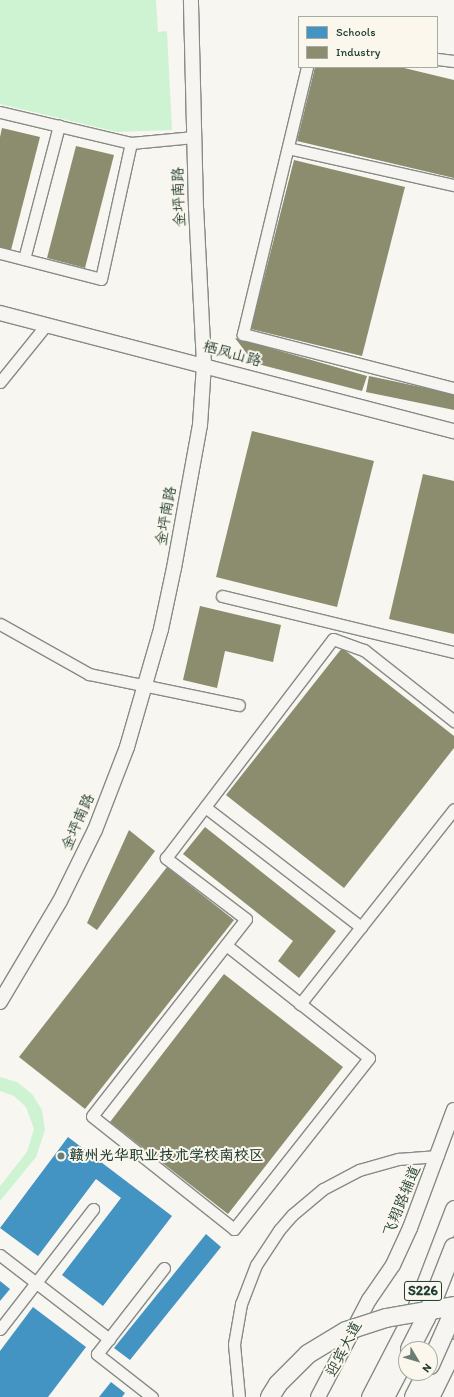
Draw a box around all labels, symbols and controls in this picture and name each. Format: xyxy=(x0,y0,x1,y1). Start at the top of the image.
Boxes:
legend xyxy=(298,16,438,68)
text: Schools xyxy=(336,25,375,39)
text: Industry xyxy=(336,45,380,59)
street label: 金坪南路 xyxy=(169,167,189,227)
street label: 栖凤山路 xyxy=(201,338,263,370)
street label: 金坪南路 xyxy=(152,485,180,547)
street label: 金坪南路 xyxy=(58,791,98,853)
place label: 赣州光华职业技术学校南校区 xyxy=(69,1147,264,1165)
marker: 赣州光华职业技术学校南校区 xyxy=(56,1151,66,1161)
street label: 飞翔路辅道 xyxy=(380,1163,424,1239)
road number: S226 xyxy=(403,1279,443,1303)
street label: 迎宾大道 xyxy=(322,1318,366,1380)
north arrow xyxy=(398,1341,438,1381)
text: N xyxy=(420,1361,434,1375)

